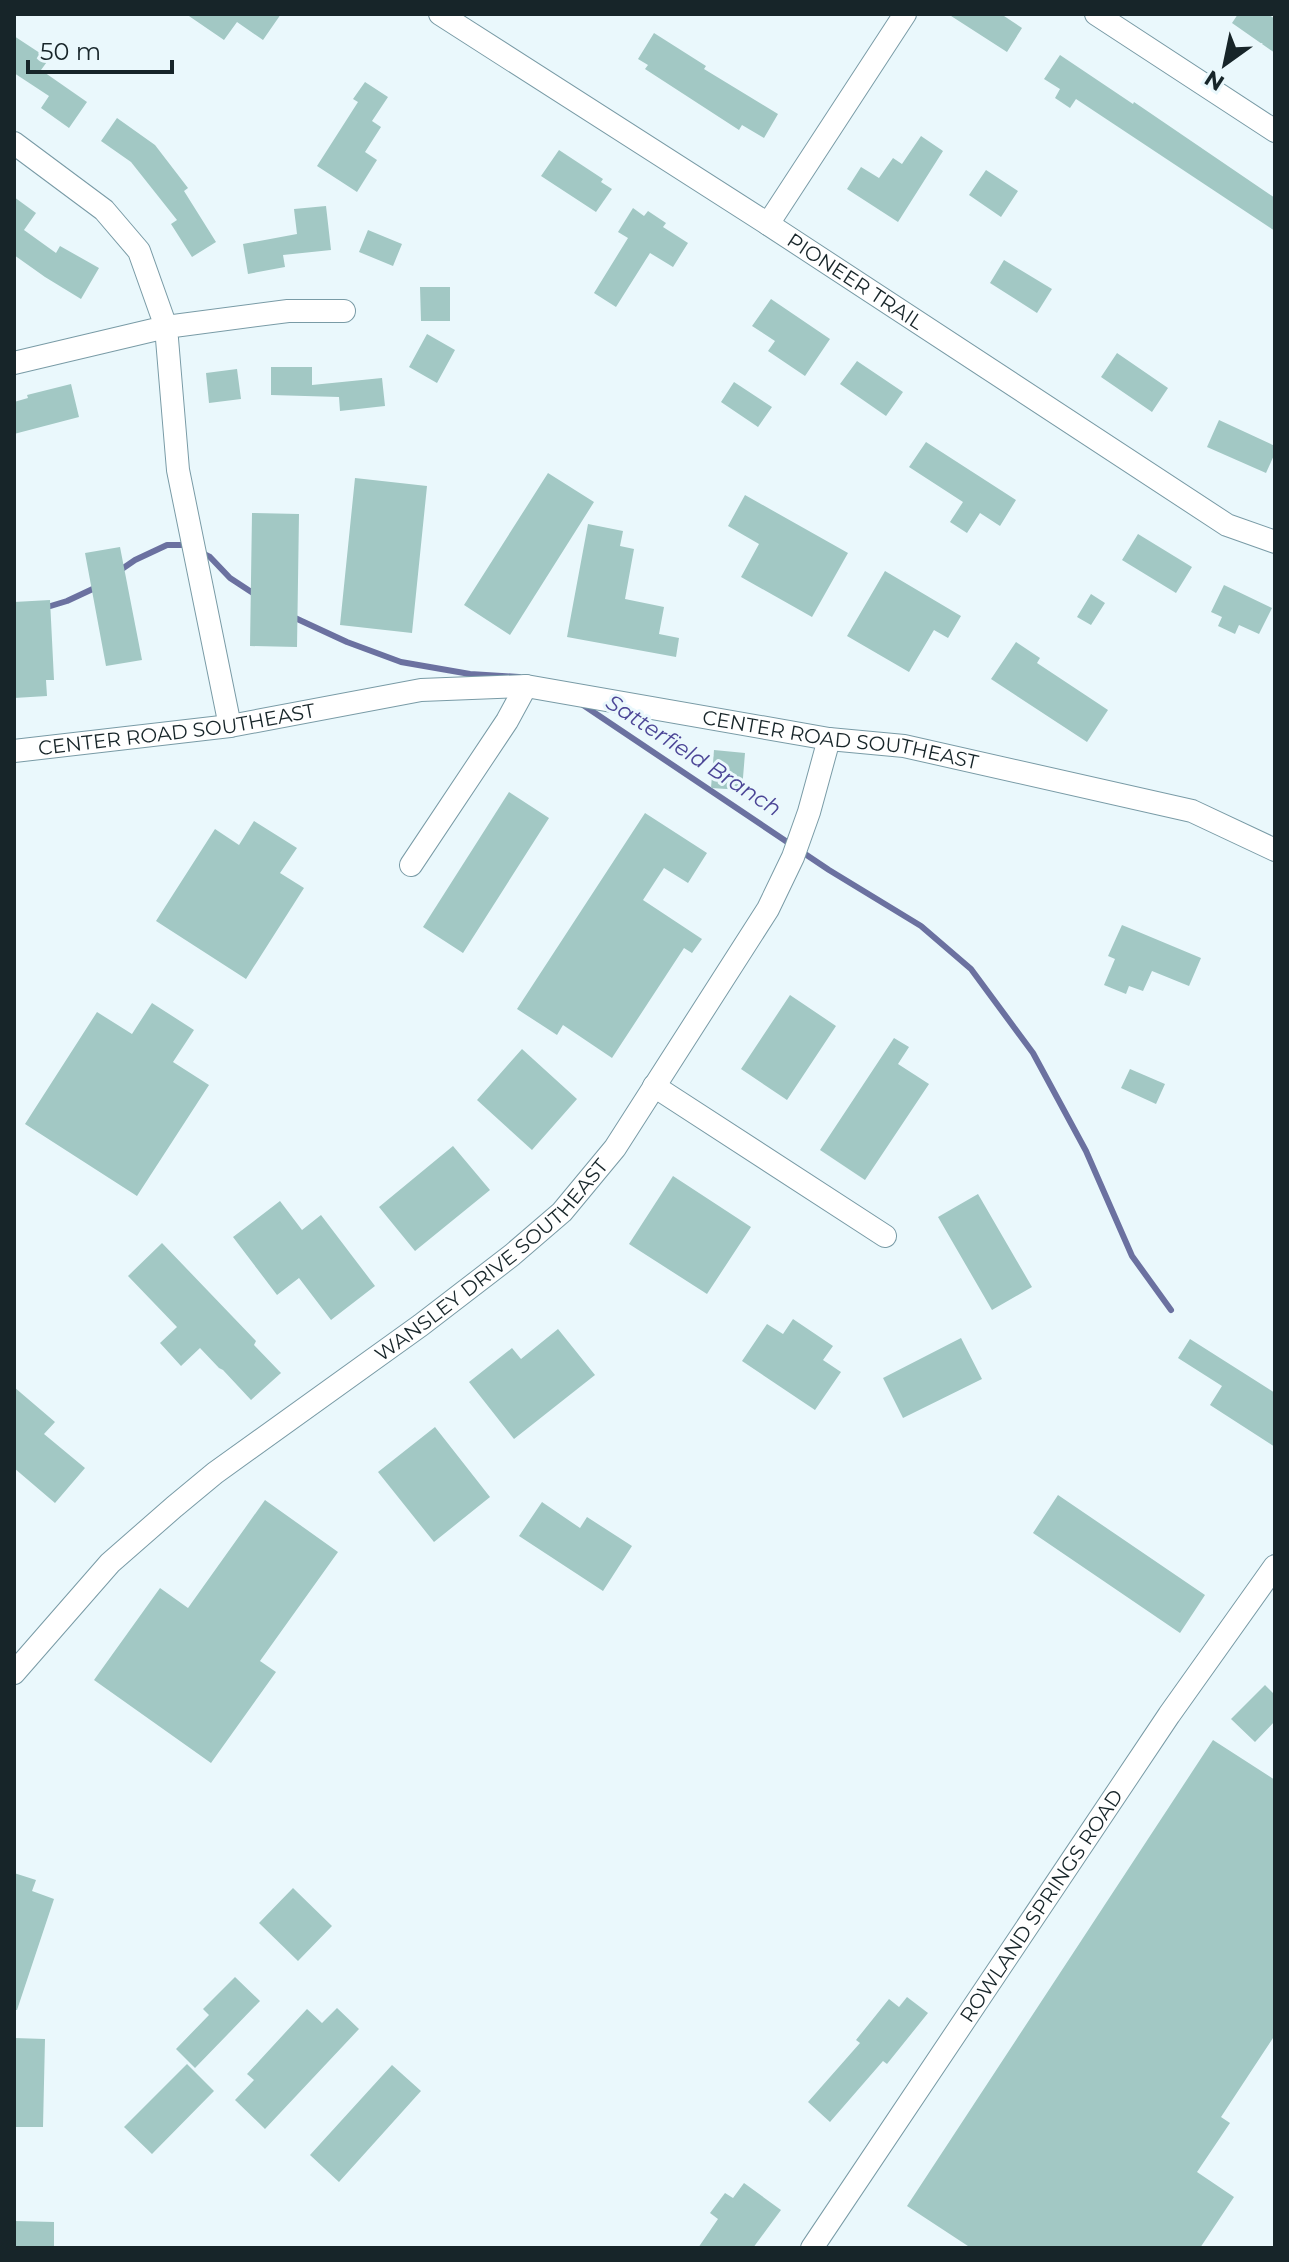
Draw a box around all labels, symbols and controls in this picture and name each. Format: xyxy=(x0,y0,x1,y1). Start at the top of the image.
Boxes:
scale bar xyxy=(28,24,172,74)
north arrow xyxy=(1185,24,1265,104)
text: 50 m xyxy=(40,37,101,66)
text: N xyxy=(1200,64,1229,97)
street label: PIONEER TRAIL xyxy=(783,228,928,335)
water label: Satterfield Branch xyxy=(601,689,786,822)
street label: CENTER ROAD SOUTHEAST xyxy=(37,698,317,760)
street label: CENTER ROAD SOUTHEAST xyxy=(701,705,981,775)
street label: WANSLEY DRIVE SOUTHEAST xyxy=(370,1154,613,1366)
street label: ROWLAND SPRINGS ROAD xyxy=(955,1785,1128,2027)

